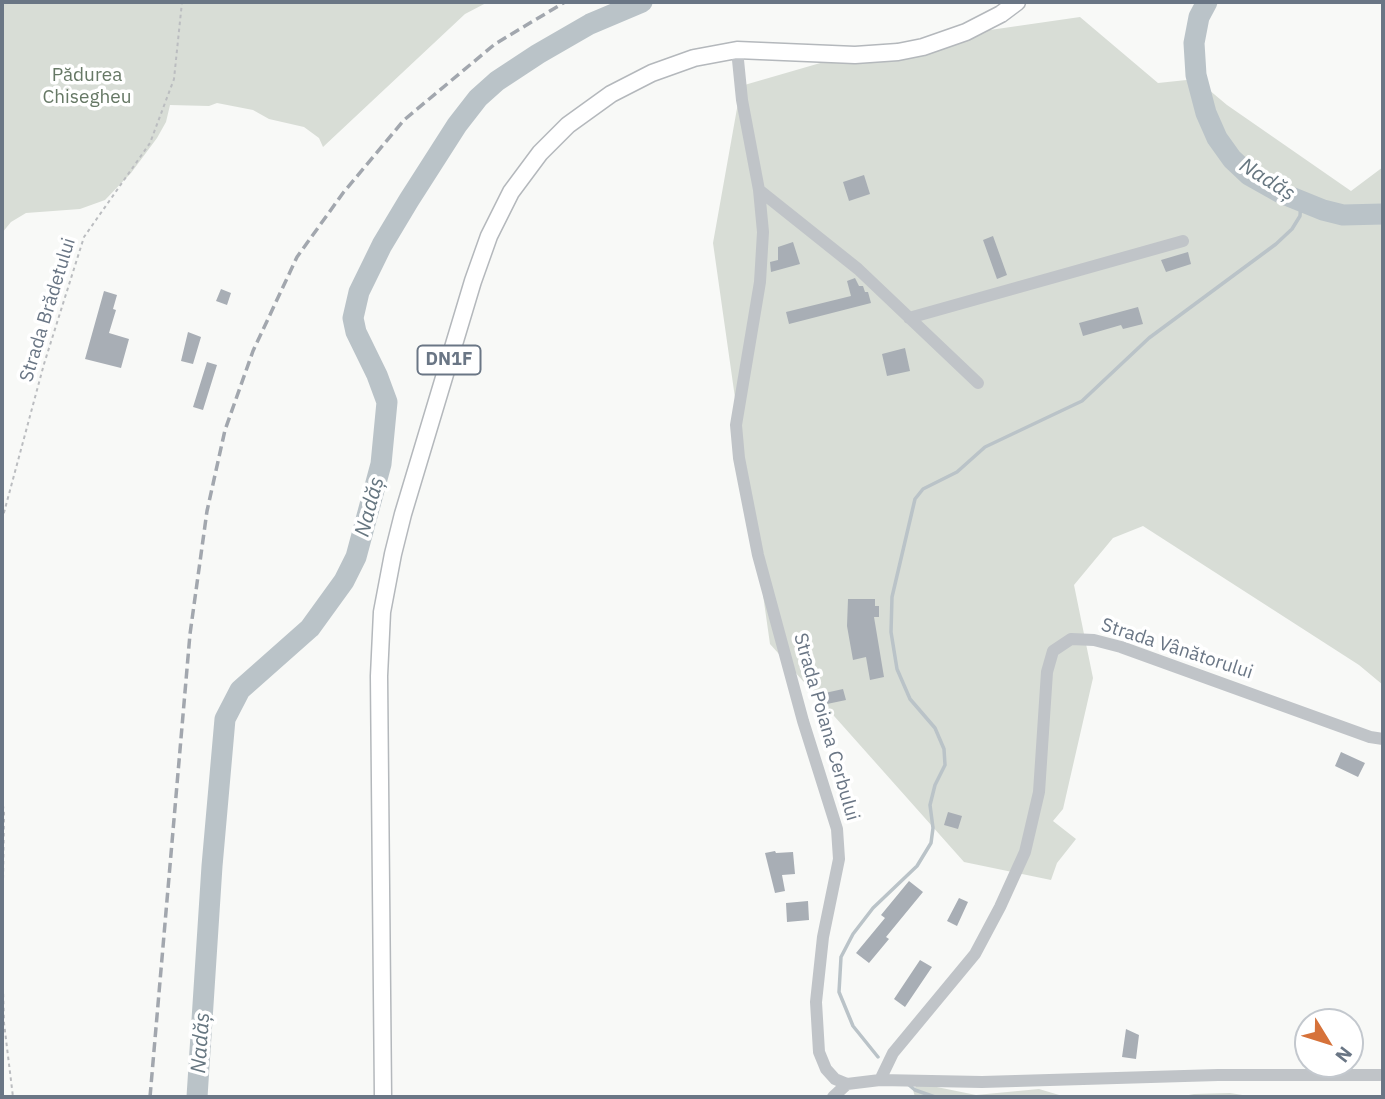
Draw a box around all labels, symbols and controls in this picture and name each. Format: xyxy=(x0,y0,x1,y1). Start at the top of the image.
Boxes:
park label: Pădurea Chisegheu xyxy=(42,65,132,109)
water label: Nadăș xyxy=(1234,153,1300,207)
street label: Strada Brădetului xyxy=(15,235,81,385)
road number: DN1F xyxy=(418,346,480,374)
water label: Nadăș xyxy=(350,474,390,540)
street label: Strada Vânătorului xyxy=(1098,614,1256,684)
street label: Strada Poiana Cerbului xyxy=(788,631,864,823)
north arrow xyxy=(1294,1008,1364,1078)
water label: Nadăș xyxy=(186,1012,216,1074)
text: N xyxy=(1330,1042,1358,1068)

